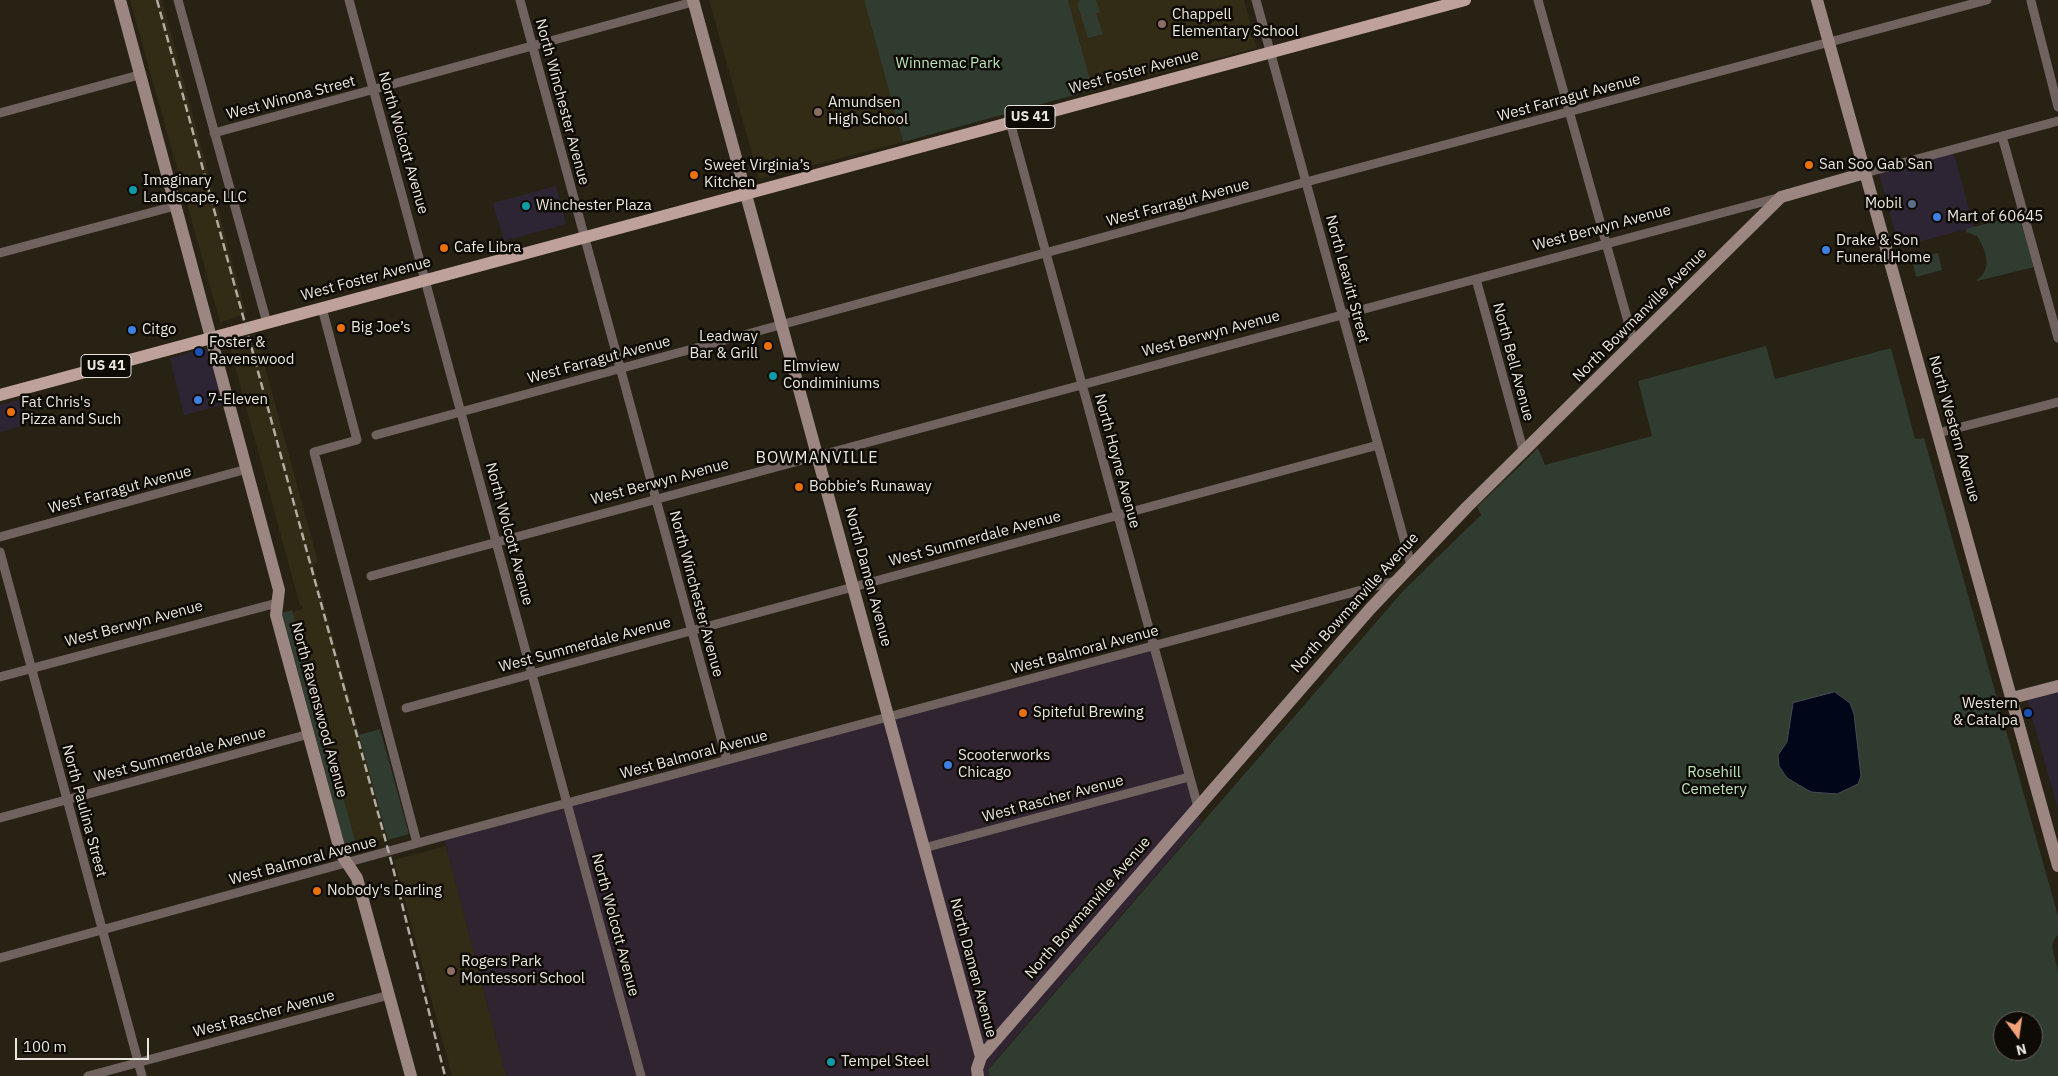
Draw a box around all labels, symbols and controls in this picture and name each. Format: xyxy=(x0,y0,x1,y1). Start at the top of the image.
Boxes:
place label: Chappell Elementary School xyxy=(1172,6,1299,41)
street label: North Winchester Avenue xyxy=(531,17,593,187)
marker: Chappell Elementary School xyxy=(1156,18,1168,30)
street label: West Foster Avenue xyxy=(1067,46,1201,98)
park label: Winnemac Park xyxy=(896,55,1000,73)
street label: North Wolcott Avenue xyxy=(374,70,432,216)
street label: West Farragut Avenue xyxy=(1495,70,1643,126)
street label: West Winona Street xyxy=(225,72,357,124)
place label: Amundsen High School xyxy=(828,94,908,129)
road number: US 41 xyxy=(1005,105,1055,128)
marker: Amundsen High School xyxy=(812,106,824,118)
place label: San Soo Gab San xyxy=(1819,156,1933,174)
place label: Sweet Virginia’s Kitchen xyxy=(704,157,810,192)
marker: San Soo Gab San xyxy=(1803,159,1815,171)
marker: Sweet Virginia’s Kitchen xyxy=(688,169,700,181)
place label: Imaginary Landscape, LLC xyxy=(143,172,247,207)
street label: West Farragut Avenue xyxy=(1104,175,1252,231)
marker: Imaginary Landscape, LLC xyxy=(127,184,139,196)
place label: Mobil xyxy=(1865,195,1902,213)
place label: Winchester Plaza xyxy=(536,197,652,215)
marker: Mobil xyxy=(1906,198,1918,210)
marker: Winchester Plaza xyxy=(520,200,532,212)
street label: West Berwyn Avenue xyxy=(1531,201,1673,255)
place label: Mart of 60645 xyxy=(1947,208,2043,226)
marker: Mart of 60645 xyxy=(1931,211,1943,223)
street label: North Leavitt Street xyxy=(1321,213,1373,345)
place label: Drake & Son Funeral Home xyxy=(1836,232,1931,267)
place label: Cafe Libra xyxy=(454,239,521,257)
marker: Cafe Libra xyxy=(438,242,450,254)
street label: North Bowmanville Avenue xyxy=(1569,244,1711,386)
marker: Drake & Son Funeral Home xyxy=(1820,244,1832,256)
street label: West Foster Avenue xyxy=(299,253,433,305)
street label: North Bell Avenue xyxy=(1489,301,1537,423)
street label: West Berwyn Avenue xyxy=(1140,307,1282,361)
place label: Big Joe’s xyxy=(351,319,411,337)
place label: Citgo xyxy=(142,321,176,339)
marker: Big Joe’s xyxy=(335,322,347,334)
marker: Citgo xyxy=(126,324,138,336)
place label: Leadway Bar & Grill xyxy=(689,328,758,363)
street label: West Farragut Avenue xyxy=(525,332,673,388)
place label: Foster & Ravenswood xyxy=(209,334,294,369)
marker: Leadway Bar & Grill xyxy=(762,340,774,352)
marker: Foster & Ravenswood xyxy=(193,346,205,358)
road number: US 41 xyxy=(81,354,131,378)
street label: North Western Avenue xyxy=(1924,354,1984,504)
place label: Elmview Condiminiums xyxy=(783,358,880,393)
marker: Elmview Condiminiums xyxy=(767,370,779,382)
place label: 7-Eleven xyxy=(208,391,268,409)
street label: North Hoyne Avenue xyxy=(1090,392,1144,530)
place label: Fat Chris's Pizza and Such xyxy=(21,394,121,429)
marker: 7-Eleven xyxy=(192,394,204,406)
marker: Fat Chris's Pizza and Such xyxy=(5,406,17,418)
district label: BOWMANVILLE xyxy=(754,448,880,468)
street label: West Berwyn Avenue xyxy=(589,455,731,509)
street label: North Wolcott Avenue xyxy=(481,460,537,608)
street label: West Farragut Avenue xyxy=(46,462,194,518)
place label: Bobbie’s Runaway xyxy=(809,478,932,496)
marker: Bobbie’s Runaway xyxy=(793,481,805,493)
street label: North Damen Avenue xyxy=(841,505,895,649)
street label: West Summerdale Avenue xyxy=(887,507,1063,571)
street label: North Winchester Avenue xyxy=(665,509,727,679)
street label: North Bowmanville Avenue xyxy=(1287,529,1423,677)
street label: West Berwyn Avenue xyxy=(63,597,205,651)
street label: West Summerdale Avenue xyxy=(497,613,673,677)
street label: North Ravenswood Avenue xyxy=(287,620,351,800)
street label: West Balmoral Avenue xyxy=(1009,622,1161,678)
place label: Western & Catalpa xyxy=(1953,695,2018,730)
place label: Spiteful Brewing xyxy=(1033,704,1144,722)
marker: Spiteful Brewing xyxy=(1017,707,1029,719)
marker: Western & Catalpa xyxy=(2022,707,2034,719)
street label: West Summerdale Avenue xyxy=(92,723,268,787)
street label: West Balmoral Avenue xyxy=(618,727,770,783)
street label: North Paulina Street xyxy=(58,743,110,879)
place label: Scooterworks Chicago xyxy=(958,747,1050,782)
marker: Scooterworks Chicago xyxy=(942,759,954,771)
park label: Rosehill Cemetery xyxy=(1681,764,1747,799)
street label: West Rascher Avenue xyxy=(980,771,1126,827)
street label: West Balmoral Avenue xyxy=(227,833,379,889)
street label: North Bowmanville Avenue xyxy=(1021,833,1155,983)
street label: North Wolcott Avenue xyxy=(587,851,643,999)
place label: Nobody's Darling xyxy=(327,882,442,900)
marker: Nobody's Darling xyxy=(311,885,323,897)
street label: North Damen Avenue xyxy=(946,896,1000,1040)
place label: Rogers Park Montessori School xyxy=(461,953,585,988)
marker: Rogers Park Montessori School xyxy=(445,965,457,977)
street label: West Rascher Avenue xyxy=(191,986,337,1042)
north arrow xyxy=(1993,1011,2043,1061)
scale bar xyxy=(18,1028,151,1060)
text: 100 m xyxy=(23,1037,67,1056)
text: N xyxy=(2014,1040,2028,1060)
place label: Tempel Steel xyxy=(841,1053,929,1071)
marker: Tempel Steel xyxy=(825,1056,837,1068)

